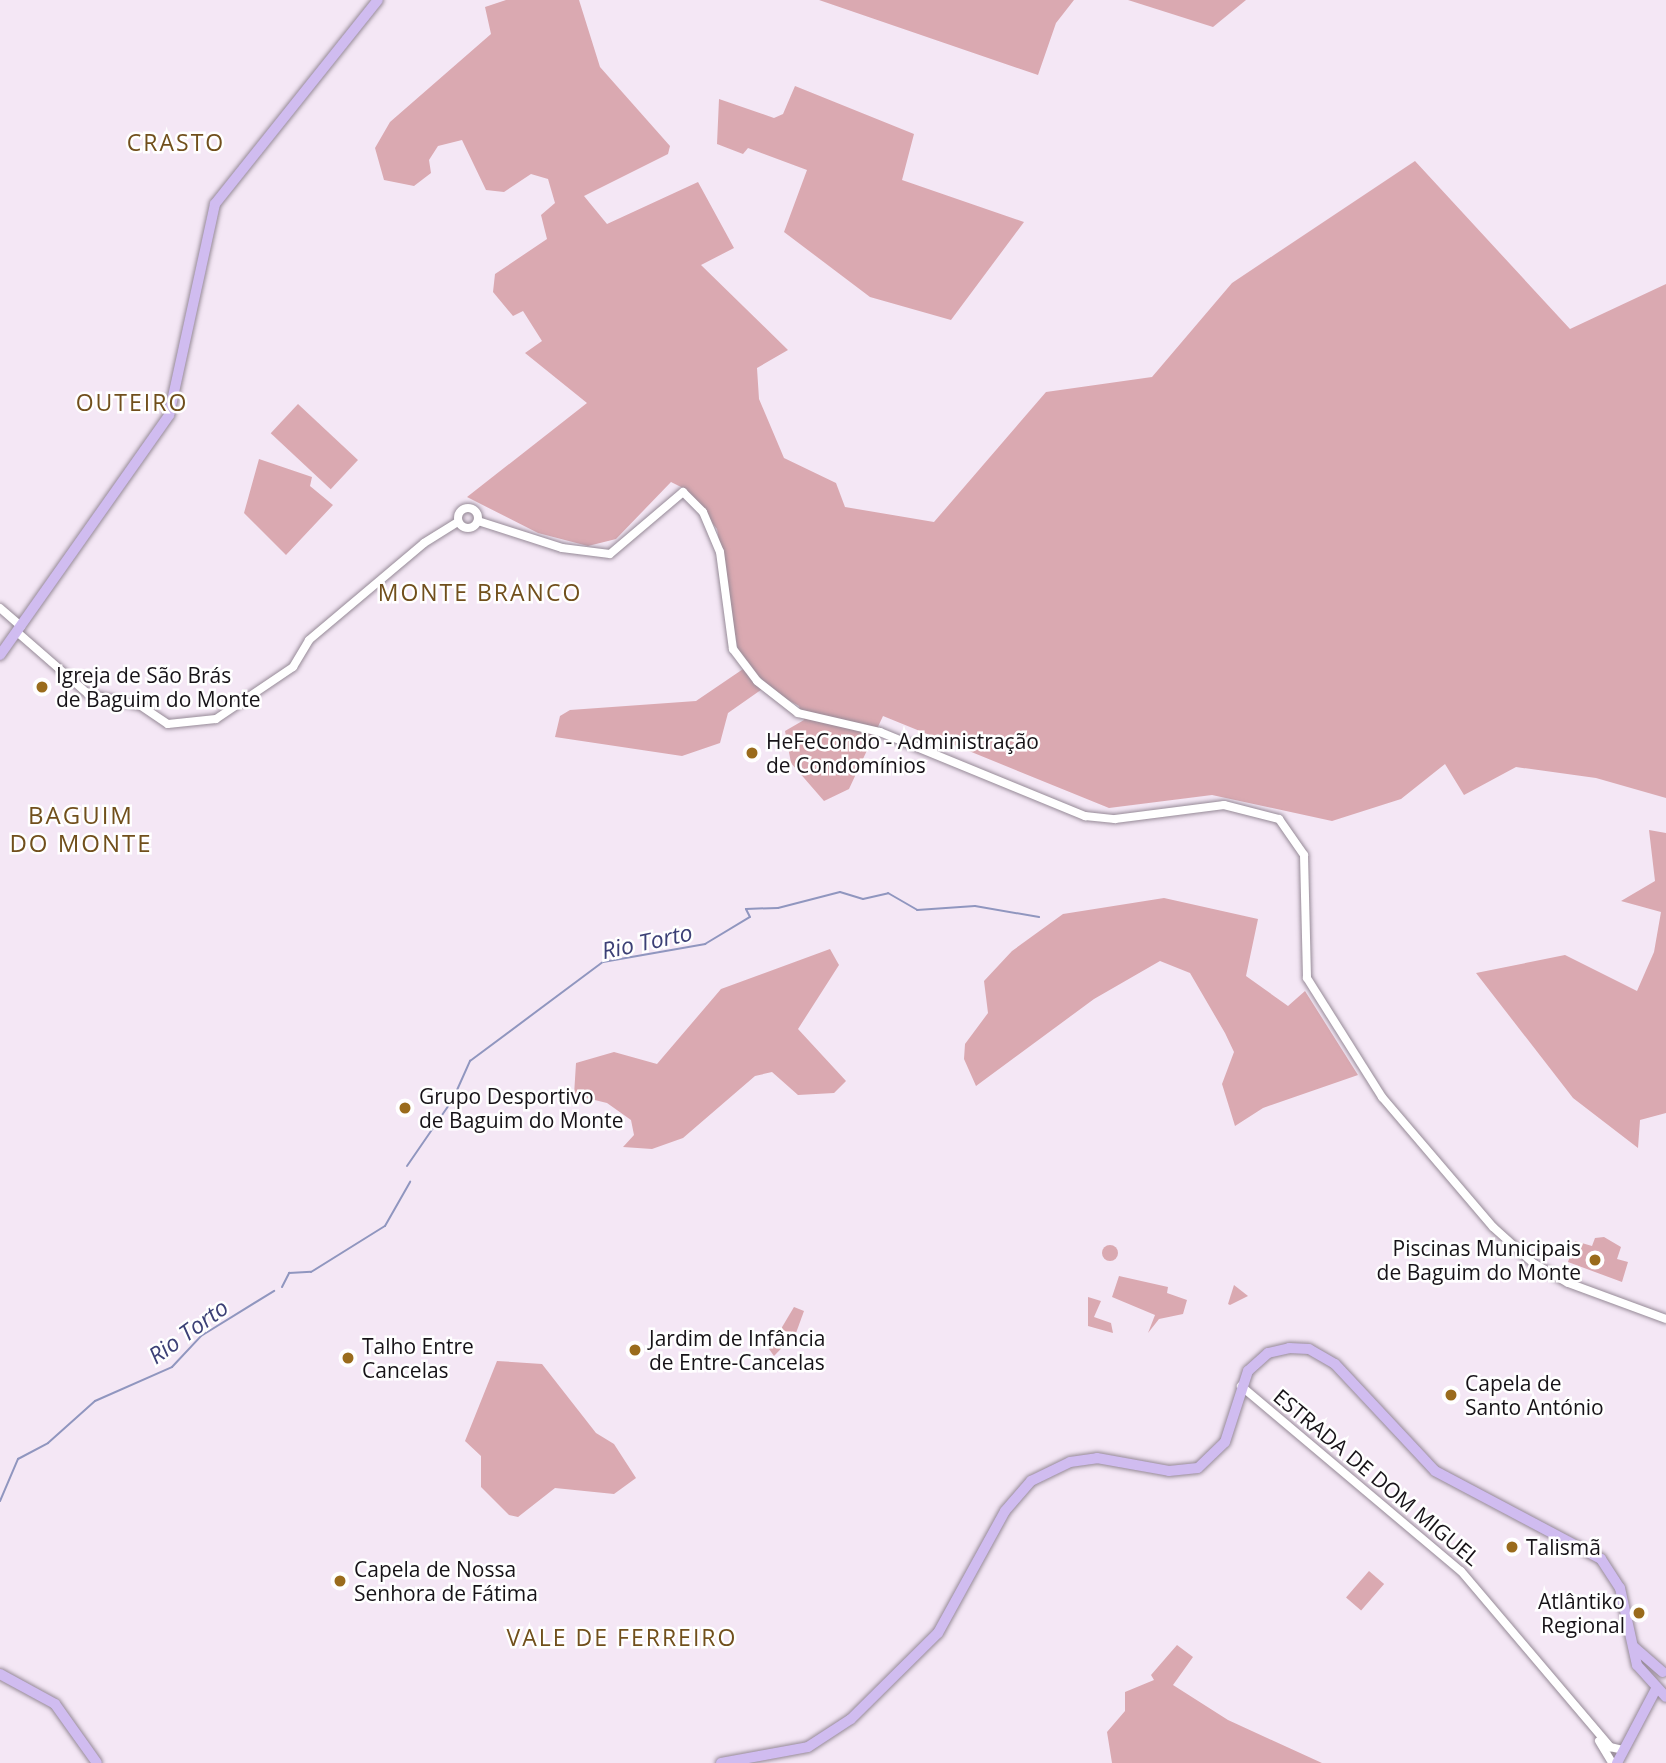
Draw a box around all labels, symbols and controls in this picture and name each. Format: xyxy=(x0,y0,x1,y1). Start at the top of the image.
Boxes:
district label: CRASTO xyxy=(128,128,224,156)
district label: OUTEIRO xyxy=(77,388,187,416)
district label: MONTE BRANCO xyxy=(379,578,581,606)
place label: Igreja de São Brás de Baguim do Monte xyxy=(56,662,260,712)
marker: Igreja de São Brás de Baguim do Monte xyxy=(34,679,50,695)
place label: HeFeCondo - Administração de Condomínios xyxy=(766,728,1039,778)
marker: HeFeCondo - Administração de Condomínios xyxy=(744,745,760,761)
district label: BAGUIM DO MONTE xyxy=(10,801,152,857)
water label: Rio Torto xyxy=(599,918,695,964)
place label: Grupo Desportivo de Baguim do Monte xyxy=(419,1083,623,1133)
marker: Grupo Desportivo de Baguim do Monte xyxy=(397,1100,413,1116)
place label: Piscinas Municipais de Baguim do Monte xyxy=(1377,1235,1581,1285)
marker: Piscinas Municipais de Baguim do Monte xyxy=(1587,1252,1603,1268)
water label: Rio Torto xyxy=(143,1293,233,1369)
place label: Jardim de Infância de Entre-Cancelas xyxy=(649,1325,825,1375)
place label: Talho Entre Cancelas xyxy=(362,1333,474,1383)
marker: Jardim de Infância de Entre-Cancelas xyxy=(627,1342,643,1358)
marker: Talho Entre Cancelas xyxy=(340,1350,356,1366)
place label: Capela de Santo António xyxy=(1465,1370,1604,1420)
street label: ESTRADA DE DOM MIGUEL xyxy=(1269,1383,1485,1571)
marker: Capela de Santo António xyxy=(1443,1387,1459,1403)
place label: Talismã xyxy=(1526,1534,1601,1560)
marker: Talismã xyxy=(1504,1539,1520,1555)
place label: Capela de Nossa Senhora de Fátima xyxy=(354,1556,538,1606)
marker: Capela de Nossa Senhora de Fátima xyxy=(332,1573,348,1589)
place label: Atlântiko Regional xyxy=(1538,1588,1625,1638)
marker: Atlântiko Regional xyxy=(1631,1605,1647,1621)
district label: VALE DE FERREIRO xyxy=(509,1623,735,1651)

